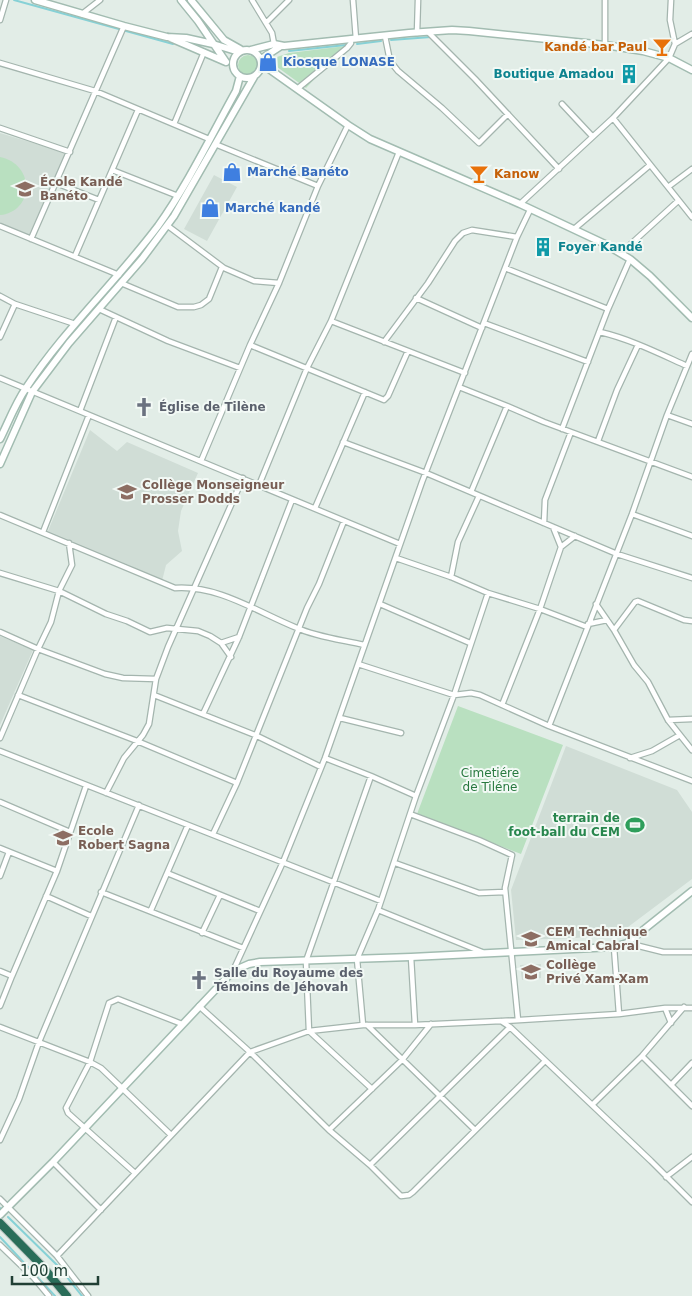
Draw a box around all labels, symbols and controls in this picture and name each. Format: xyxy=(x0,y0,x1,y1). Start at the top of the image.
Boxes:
bar icon: Kandé bar Paul xyxy=(651,36,673,58)
place label: Kandé bar Paul xyxy=(544,40,647,54)
shop icon: Kiosque LONASE xyxy=(257,51,279,73)
place label: Kiosque LONASE xyxy=(283,55,395,69)
building icon: Boutique Amadou xyxy=(618,63,640,85)
place label: Boutique Amadou xyxy=(494,67,614,81)
shop icon: Marché Banéto xyxy=(221,161,243,183)
bar icon: Kanow xyxy=(468,163,490,185)
place label: Marché Banéto xyxy=(247,165,349,179)
place label: Kanow xyxy=(494,167,539,181)
place label: École Kandé Banéto xyxy=(40,174,123,203)
school or university icon: École Kandé Banéto xyxy=(14,178,36,200)
shop icon: Marché kandé xyxy=(199,197,221,219)
place label: Marché kandé xyxy=(225,201,320,215)
building icon: Foyer Kandé xyxy=(532,236,554,258)
place label: Foyer Kandé xyxy=(558,240,643,254)
church icon: Église de Tilène xyxy=(133,396,155,418)
place label: Église de Tilène xyxy=(159,399,266,414)
place label: Collège Monseigneur Prosser Dodds xyxy=(142,478,284,506)
school or university icon: Collège Monseigneur Prosser Dodds xyxy=(116,481,138,503)
park label: Cimetiére de Tiléne xyxy=(461,766,519,794)
place label: terrain de foot-ball du CEM xyxy=(508,811,620,839)
sports icon: terrain de foot-ball du CEM xyxy=(624,814,646,836)
place label: Ecole Robert Sagna xyxy=(78,824,170,852)
school or university icon: Ecole Robert Sagna xyxy=(52,827,74,849)
place label: CEM Technique Amical Cabral xyxy=(546,925,647,953)
school or university icon: CEM Technique Amical Cabral xyxy=(520,928,542,950)
place label: Collège Privé Xam-Xam xyxy=(546,958,649,986)
school or university icon: Collège Privé Xam-Xam xyxy=(520,961,542,983)
place label: Salle du Royaume des Témoins de Jéhovah xyxy=(214,966,363,994)
church icon: Salle du Royaume des Témoins de Jéhovah xyxy=(188,969,210,991)
scale bar xyxy=(12,1254,99,1286)
text: 100 m xyxy=(20,1262,68,1280)

